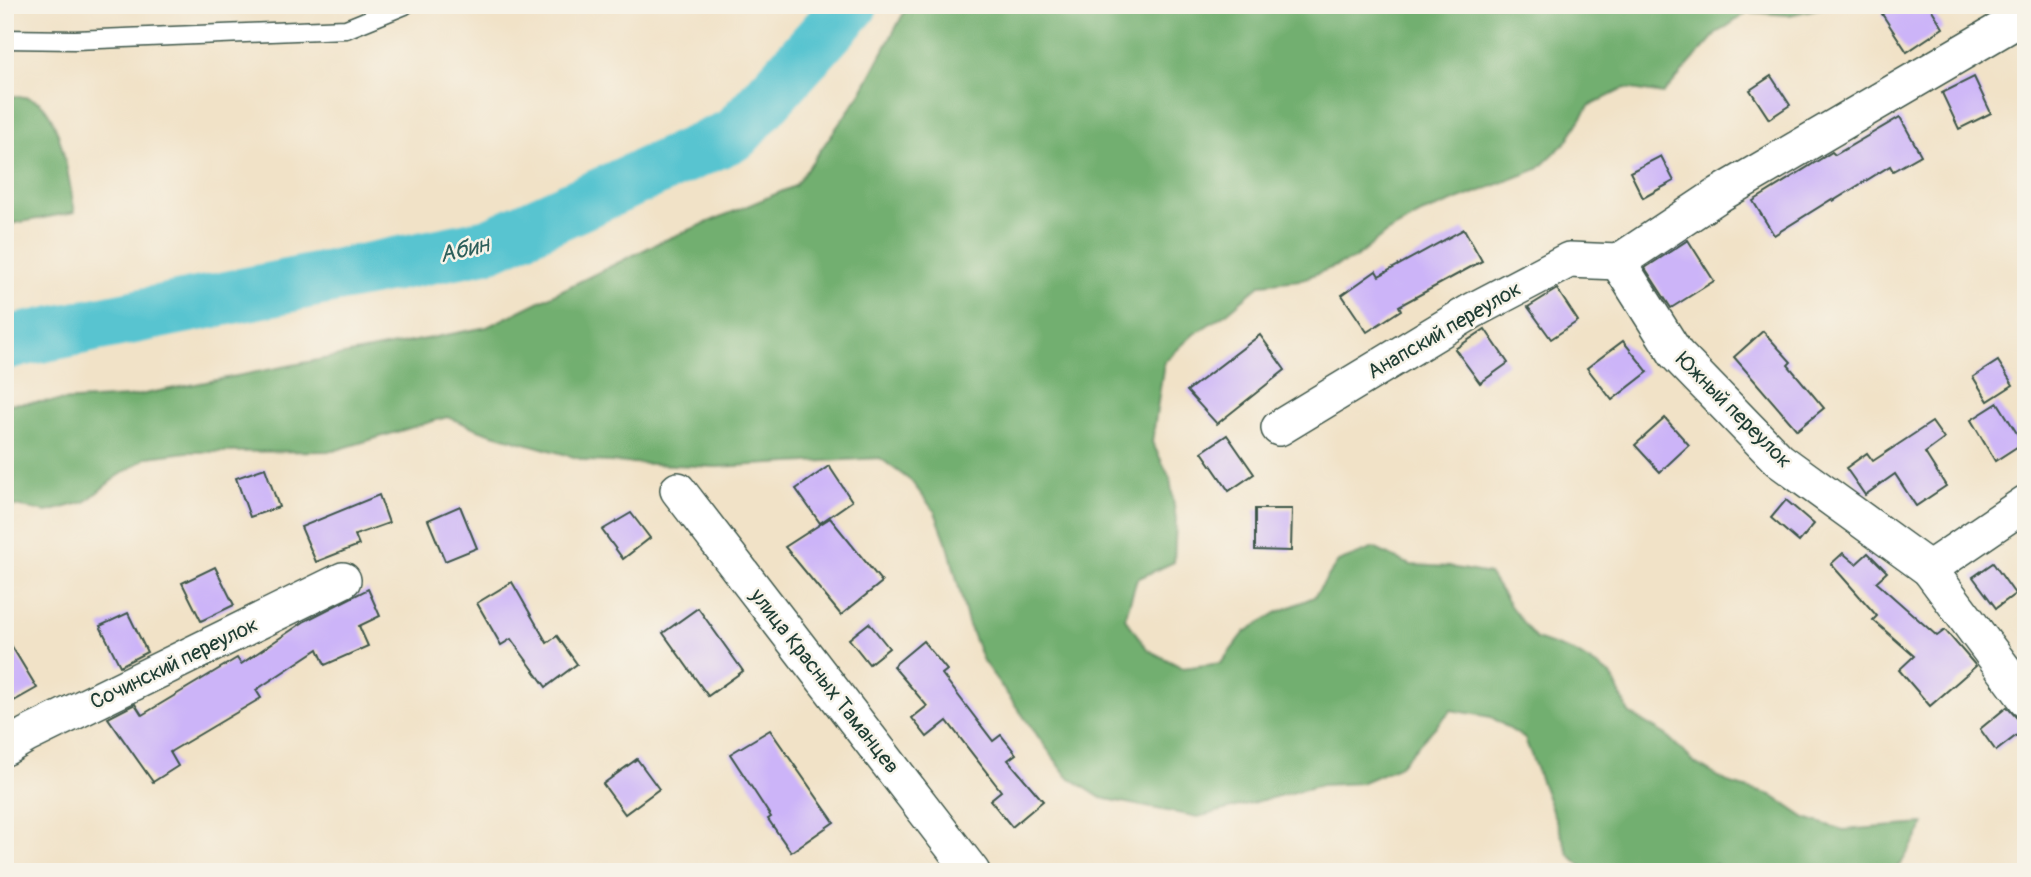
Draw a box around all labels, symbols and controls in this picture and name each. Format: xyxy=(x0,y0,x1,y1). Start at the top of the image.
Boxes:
water label: Абин xyxy=(437,229,494,269)
street label: Анапский переулок xyxy=(1362,275,1526,385)
street label: Южный переулок xyxy=(1670,347,1798,474)
street label: улица Красных Таманцев xyxy=(743,583,905,779)
street label: Сочинский переулок xyxy=(86,611,263,716)

